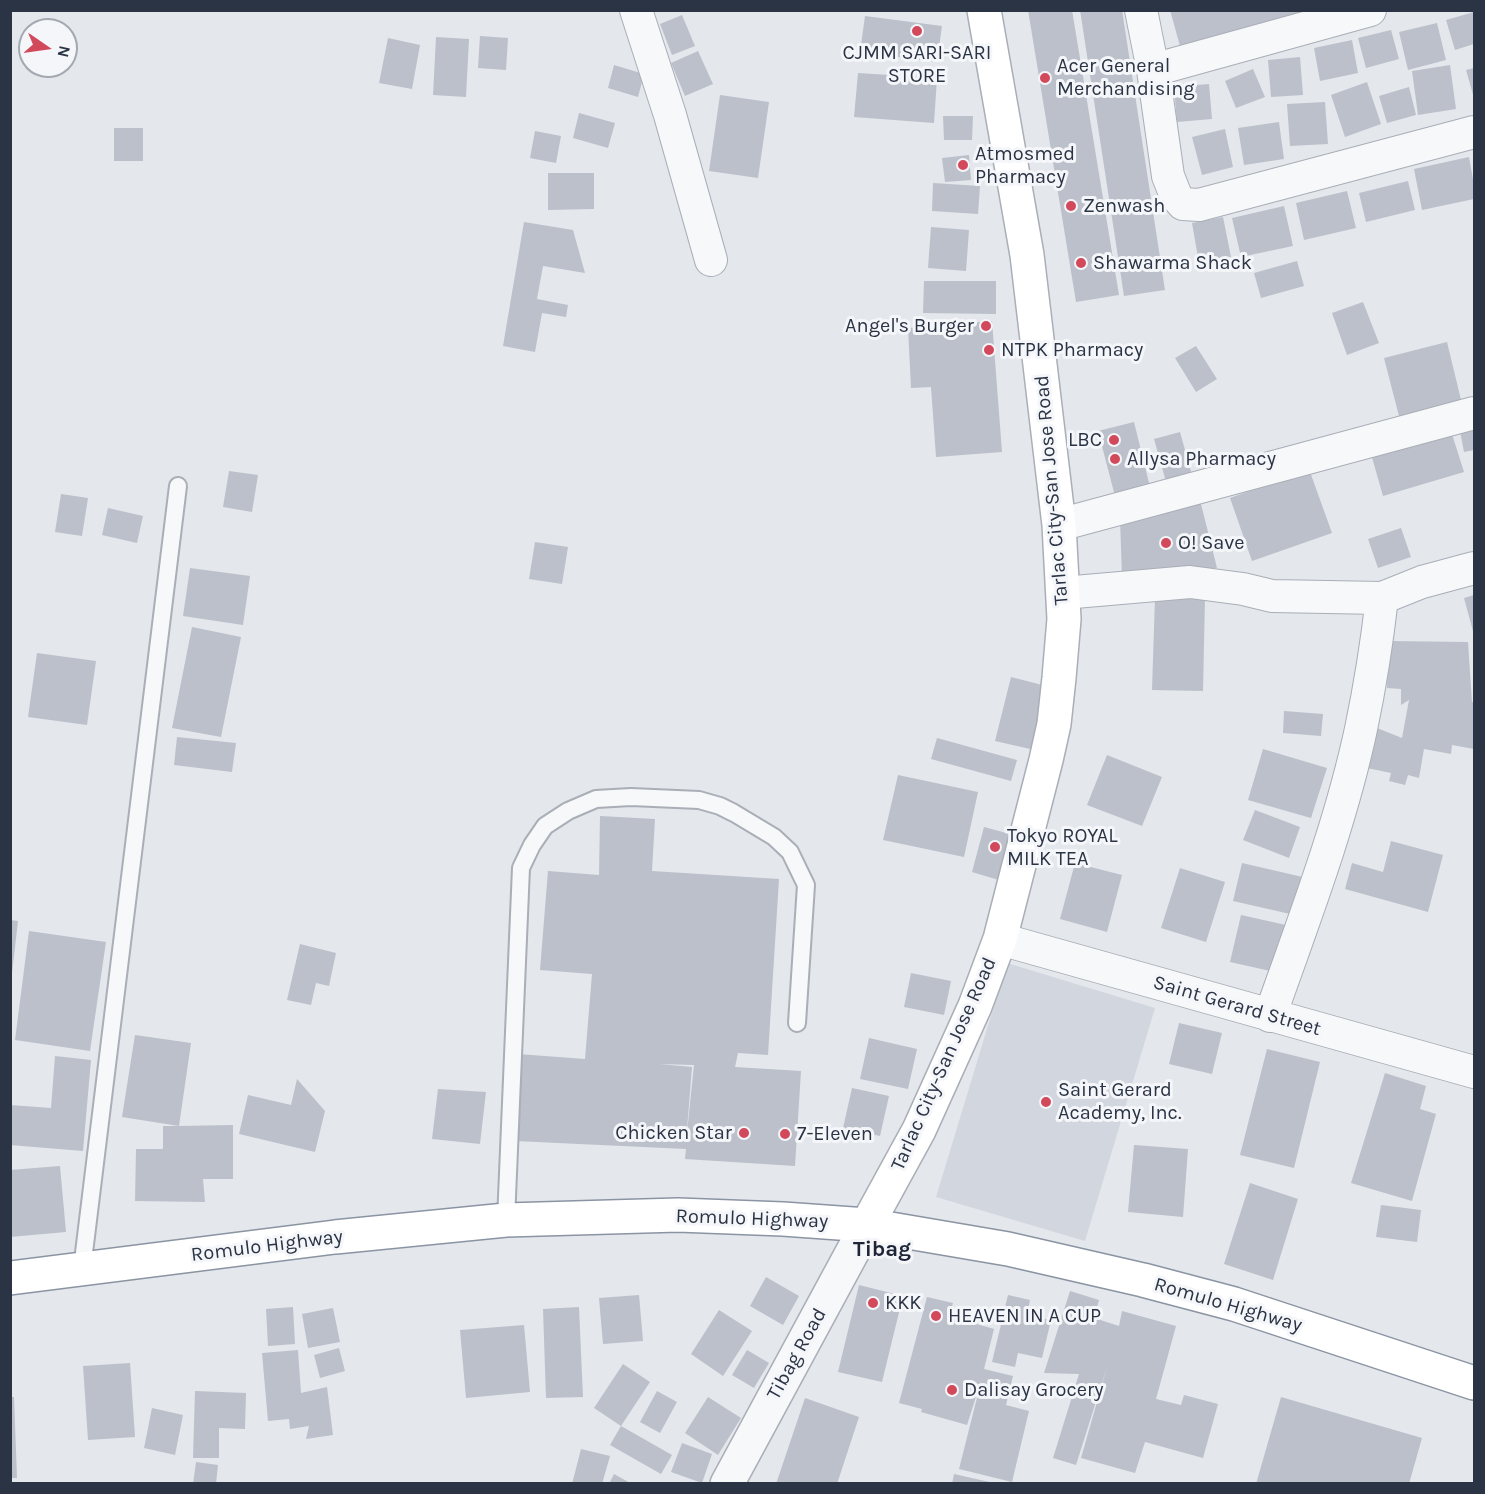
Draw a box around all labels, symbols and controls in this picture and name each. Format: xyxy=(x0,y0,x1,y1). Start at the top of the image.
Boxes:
north arrow xyxy=(18,18,78,78)
marker: CJMM SARI-SARI STORE xyxy=(910,24,924,38)
place label: CJMM SARI-SARI STORE xyxy=(843,41,991,88)
text: N xyxy=(54,44,75,59)
place label: Acer General Merchandising xyxy=(1057,54,1195,101)
marker: Acer General Merchandising xyxy=(1038,71,1052,85)
place label: Atmosmed Pharmacy xyxy=(975,142,1075,189)
marker: Atmosmed Pharmacy xyxy=(956,158,970,172)
place label: Zenwash xyxy=(1083,194,1165,218)
marker: Zenwash xyxy=(1064,199,1078,213)
place label: Shawarma Shack xyxy=(1093,251,1252,275)
marker: Shawarma Shack xyxy=(1074,256,1088,270)
place label: Angel's Burger xyxy=(845,314,974,338)
marker: Angel's Burger xyxy=(979,319,993,333)
place label: NTPK Pharmacy xyxy=(1001,338,1143,362)
marker: NTPK Pharmacy xyxy=(982,343,996,357)
street label: Tarlac City-San Jose Road xyxy=(1030,374,1074,606)
place label: LBC xyxy=(1068,428,1102,452)
marker: LBC xyxy=(1107,433,1121,447)
place label: Allysa Pharmacy xyxy=(1127,447,1276,471)
marker: Allysa Pharmacy xyxy=(1108,452,1122,466)
place label: O! Save xyxy=(1178,531,1245,555)
marker: O! Save xyxy=(1159,536,1173,550)
place label: Tokyo ROYAL MILK TEA xyxy=(1007,824,1118,871)
marker: Tokyo ROYAL MILK TEA xyxy=(988,840,1002,854)
street label: Tarlac City-San Jose Road xyxy=(886,954,1002,1174)
street label: Saint Gerard Street xyxy=(1150,971,1324,1041)
place label: Saint Gerard Academy, Inc. xyxy=(1058,1078,1181,1125)
marker: Saint Gerard Academy, Inc. xyxy=(1039,1095,1053,1109)
place label: Chicken Star xyxy=(615,1121,732,1145)
place label: 7-Eleven xyxy=(797,1122,873,1146)
marker: Chicken Star xyxy=(737,1126,751,1140)
marker: 7-Eleven xyxy=(778,1127,792,1141)
street label: Romulo Highway xyxy=(675,1204,829,1234)
street label: Romulo Highway xyxy=(190,1225,344,1267)
district label: Tibag xyxy=(853,1237,911,1263)
street label: Romulo Highway xyxy=(1151,1272,1305,1338)
place label: KKK xyxy=(885,1291,921,1315)
marker: KKK xyxy=(866,1296,880,1310)
street label: Tibag Road xyxy=(762,1304,832,1404)
place label: HEAVEN IN A CUP xyxy=(948,1304,1101,1328)
marker: HEAVEN IN A CUP xyxy=(929,1309,943,1323)
place label: Dalisay Grocery xyxy=(964,1378,1104,1402)
marker: Dalisay Grocery xyxy=(945,1383,959,1397)

